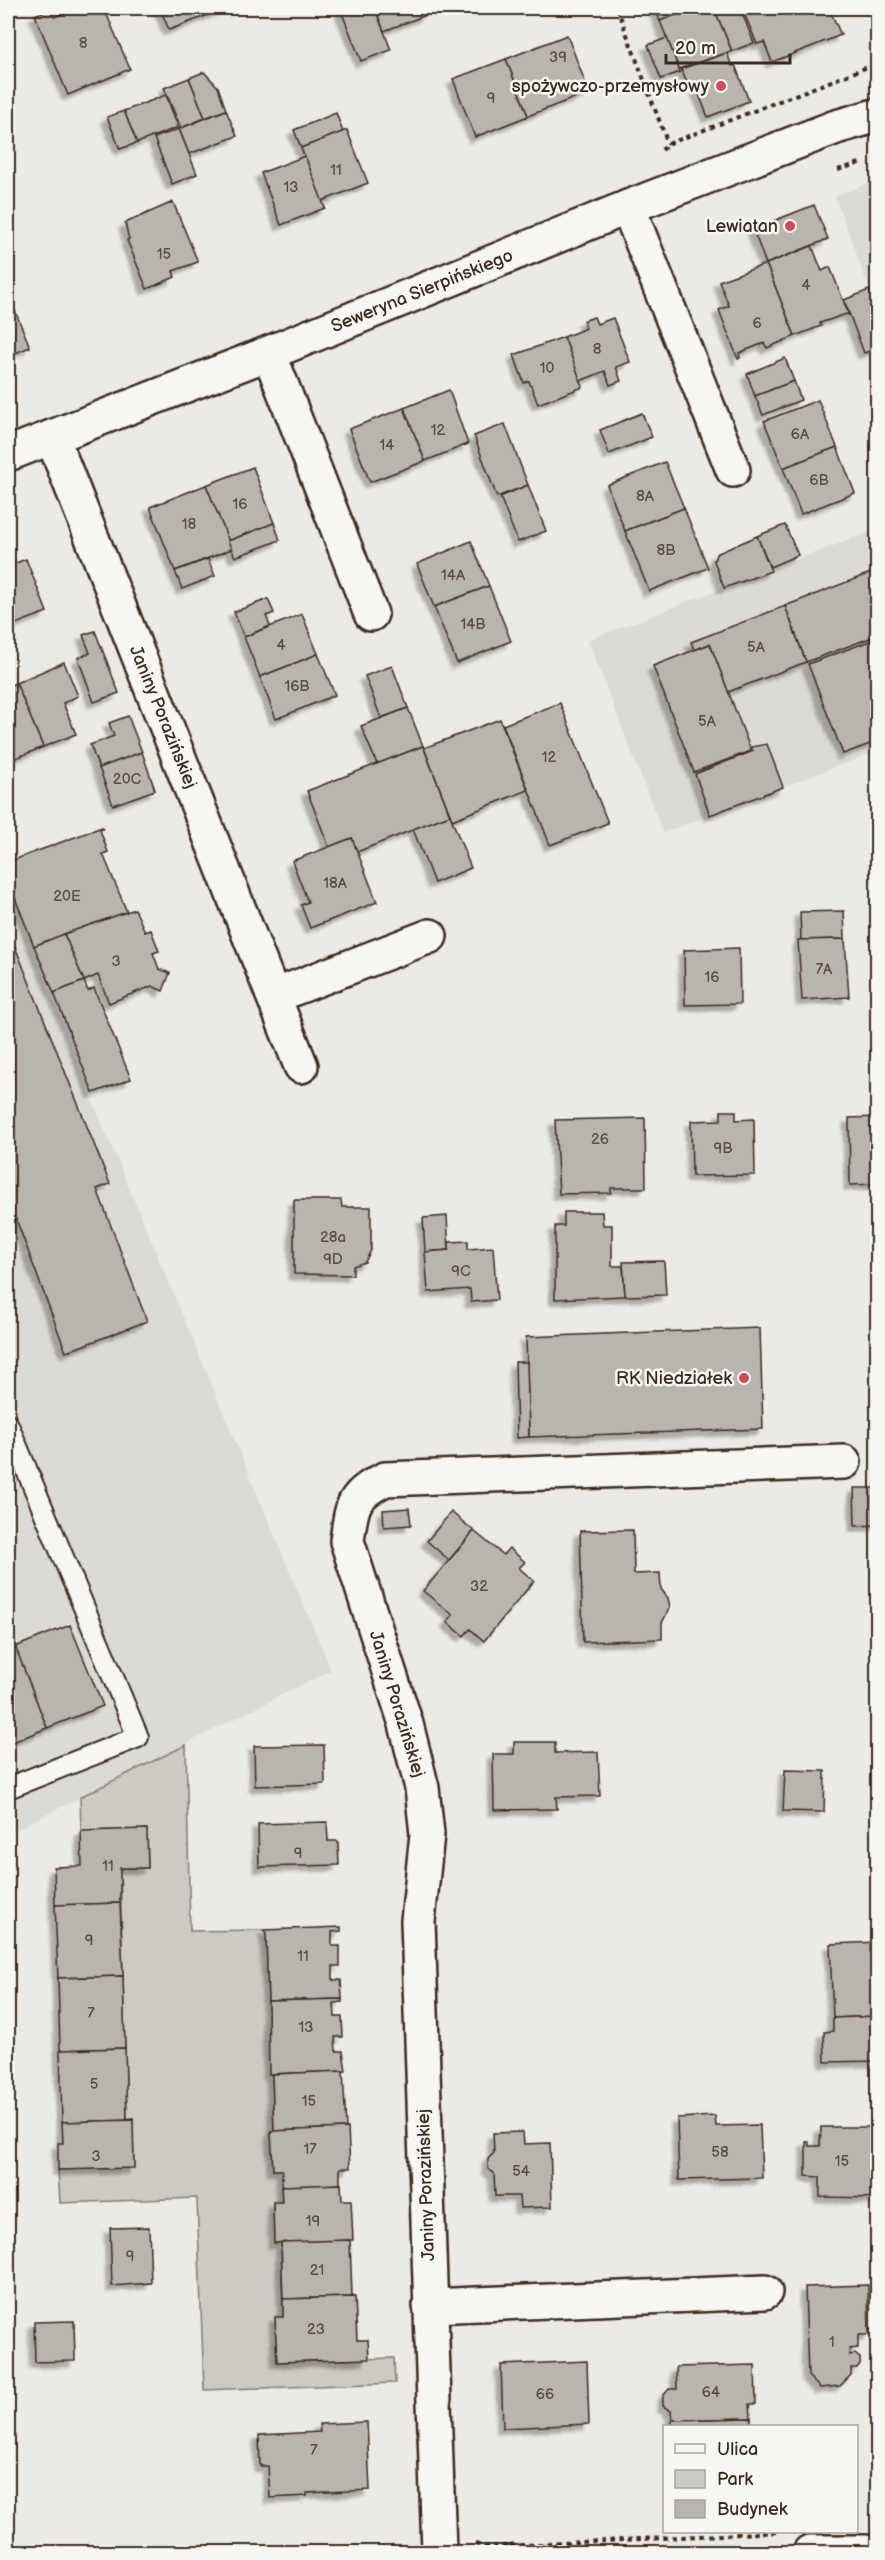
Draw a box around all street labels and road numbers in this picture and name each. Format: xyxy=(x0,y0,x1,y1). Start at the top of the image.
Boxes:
street label: Seweryna Sierpińskiego xyxy=(328,245,516,337)
street label: Janiny Porazińskiej xyxy=(125,643,201,791)
street label: Janiny Porazińskiej xyxy=(365,1628,429,1780)
street label: Janiny Porazińskiej xyxy=(413,2109,439,2261)

